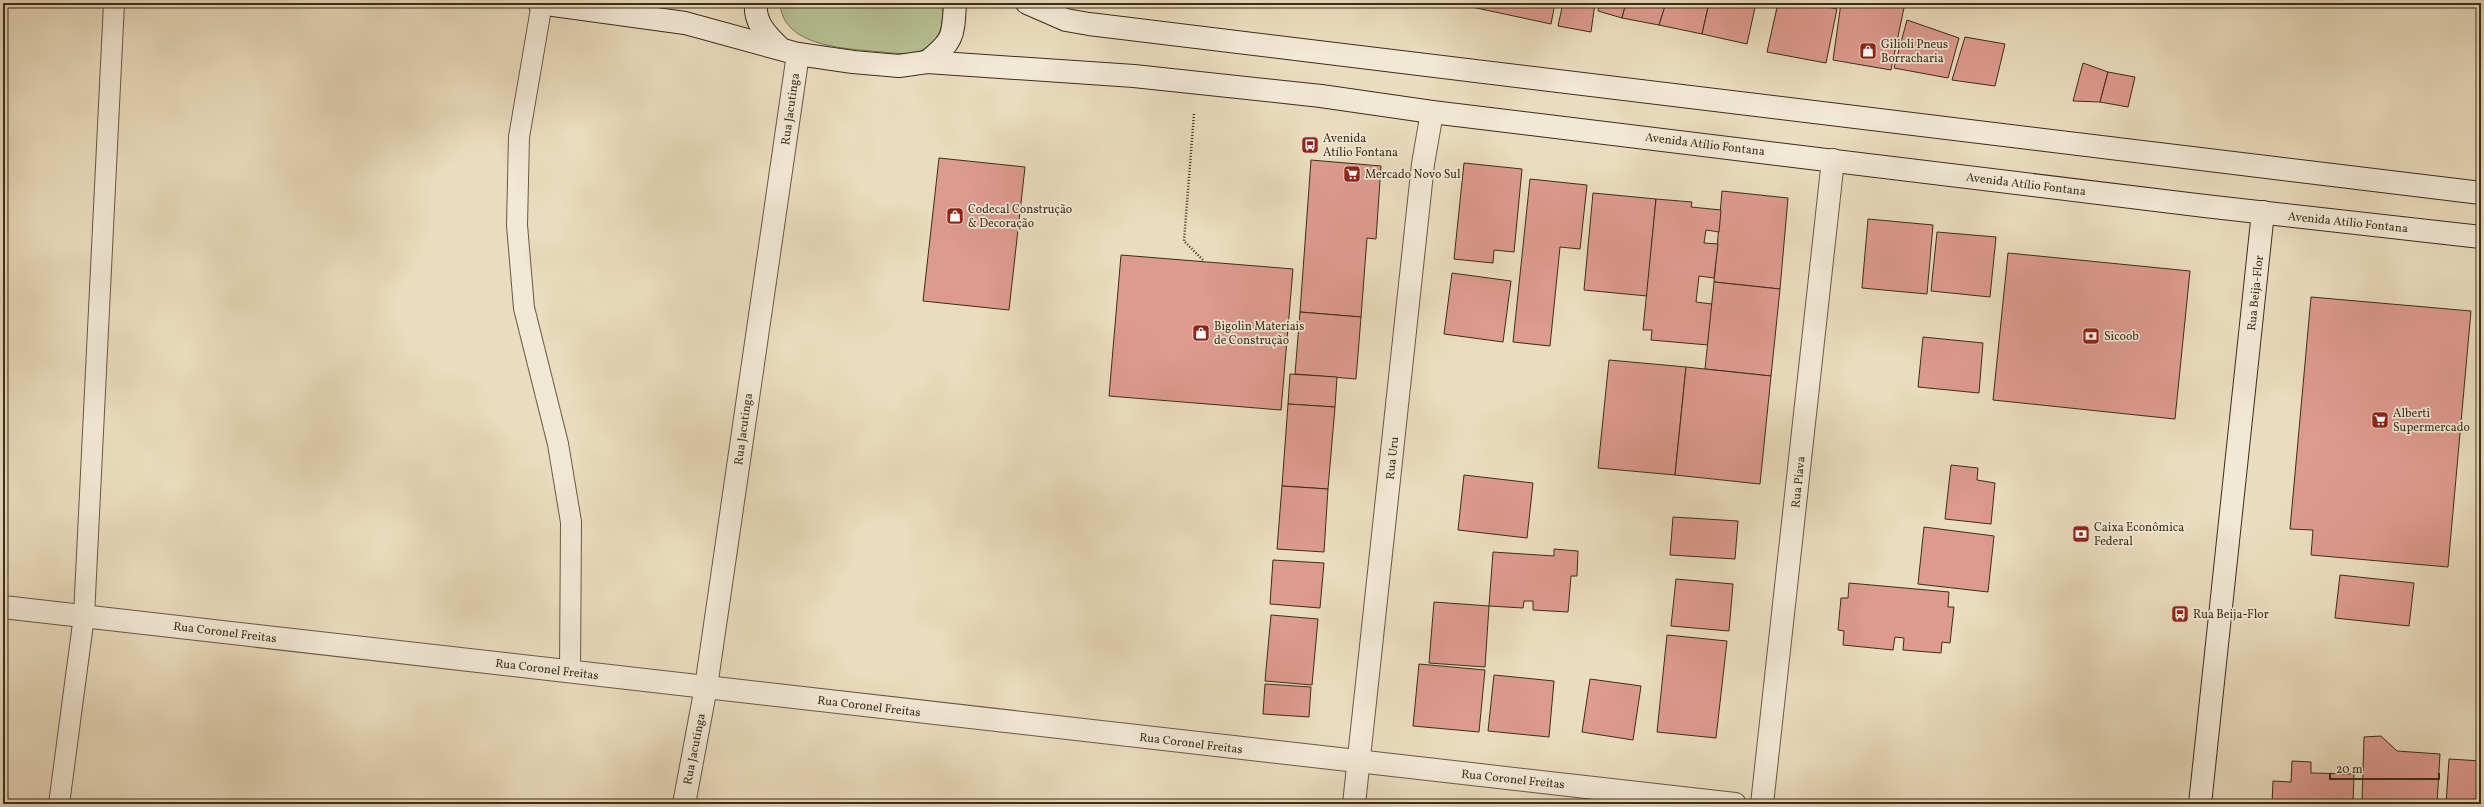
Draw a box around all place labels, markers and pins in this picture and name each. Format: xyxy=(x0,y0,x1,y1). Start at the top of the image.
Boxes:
place label: Gilioli Pneus Borracharia xyxy=(1881,37,1948,67)
shop icon: Gilioli Pneus Borracharia xyxy=(1858,41,1878,61)
place label: Avenida Atílio Fontana xyxy=(1323,131,1398,161)
bus stop icon: Avenida Atílio Fontana xyxy=(1300,135,1320,155)
supermarket icon: Mercado Novo Sul xyxy=(1342,164,1362,184)
place label: Mercado Novo Sul xyxy=(1365,167,1461,183)
place label: Codecal Construção & Decoração xyxy=(968,202,1072,232)
shop icon: Codecal Construção & Decoração xyxy=(945,206,965,226)
place label: Bigolin Materiais de Construção xyxy=(1214,319,1304,349)
shop icon: Bigolin Materiais de Construção xyxy=(1191,323,1211,343)
bank icon: Sicoob xyxy=(2081,326,2101,346)
place label: Sicoob xyxy=(2104,329,2139,345)
place label: Alberti Supermercado xyxy=(2393,406,2470,436)
supermarket icon: Alberti Supermercado xyxy=(2370,410,2390,430)
place label: Caixa Econômica Federal xyxy=(2094,520,2184,550)
bank icon: Caixa Econômica Federal xyxy=(2071,524,2091,544)
bus stop icon: Rua Beija-Flor xyxy=(2170,604,2190,624)
place label: Rua Beija-Flor xyxy=(2193,607,2269,623)

